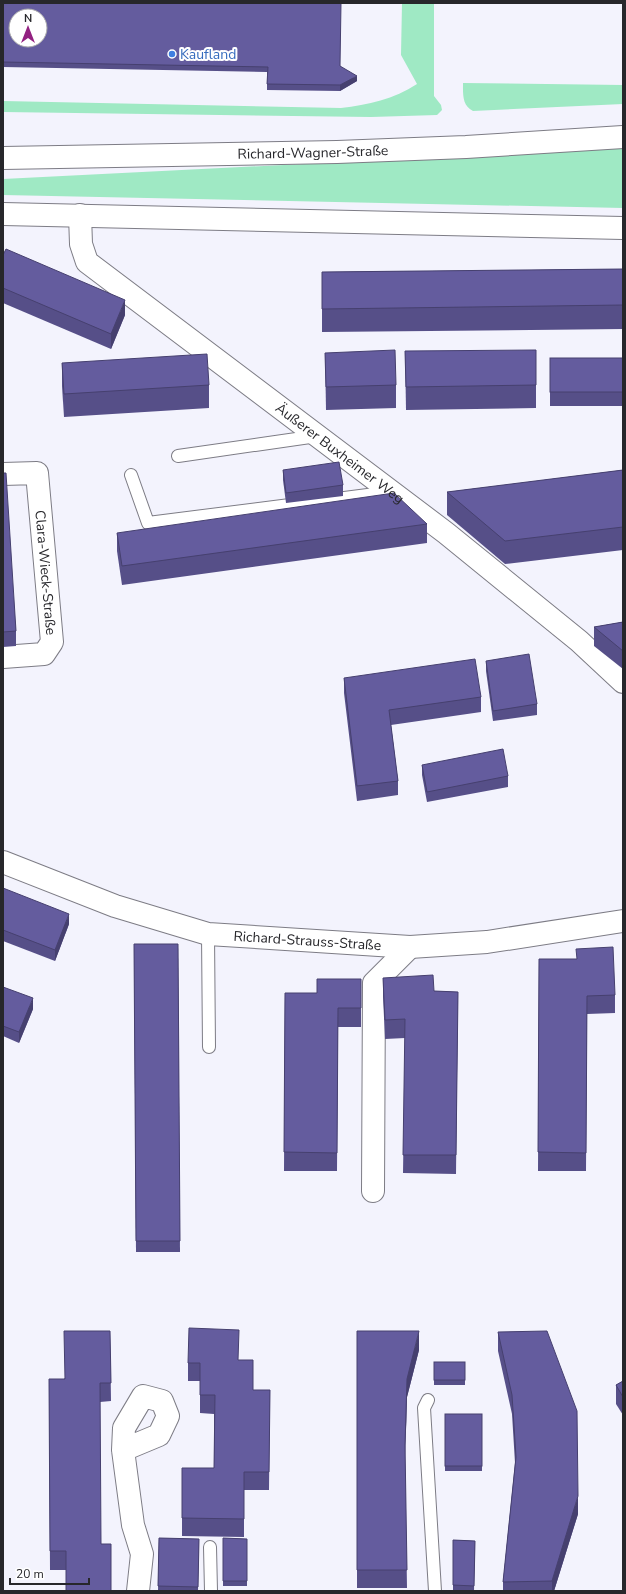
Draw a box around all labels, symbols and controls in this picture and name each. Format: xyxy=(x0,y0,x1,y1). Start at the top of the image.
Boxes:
north arrow xyxy=(8,8,48,48)
text: N xyxy=(24,11,32,26)
place label: Kaufland xyxy=(180,45,236,64)
marker: Kaufland xyxy=(167,49,177,59)
street label: Richard-Wagner-Straße xyxy=(237,141,389,164)
street label: Äußerer Buxheimer Weg xyxy=(271,399,408,508)
street label: Clara-Wieck-Straße xyxy=(30,509,60,636)
street label: Richard-Strauss-Straße xyxy=(233,927,382,955)
scale bar xyxy=(10,1560,89,1586)
text: 20 m xyxy=(16,1566,44,1582)

